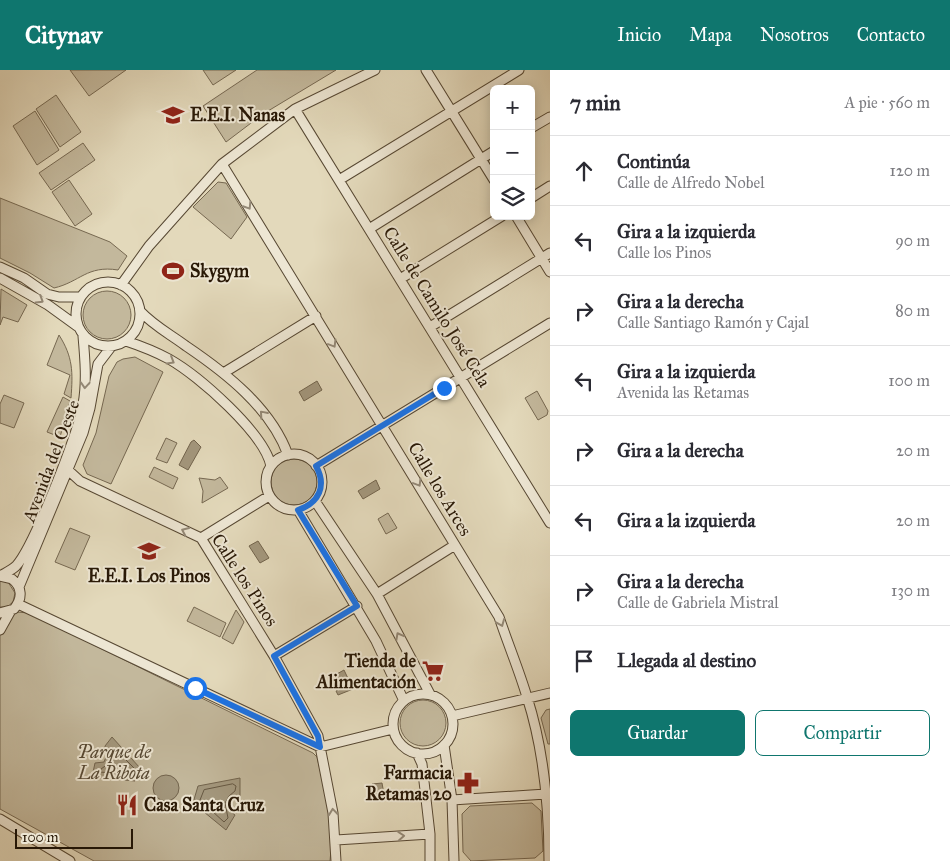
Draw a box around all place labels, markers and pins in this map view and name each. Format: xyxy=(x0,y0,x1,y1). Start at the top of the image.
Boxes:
school or university icon: E.E.I. Nanas xyxy=(160,102,186,128)
place label: E.E.I. Nanas xyxy=(190,104,285,126)
sports icon: Skygym xyxy=(160,258,186,284)
place label: Skygym xyxy=(190,260,250,283)
school or university icon: E.E.I. Los Pinos xyxy=(136,538,162,564)
place label: E.E.I. Los Pinos xyxy=(88,565,211,587)
place label: Tienda de Alimentación xyxy=(315,650,416,693)
supermarket icon: Tienda de Alimentación xyxy=(420,658,446,684)
place label: Farmacia Retamas 20 xyxy=(365,762,452,805)
pharmacy icon: Farmacia Retamas 20 xyxy=(455,770,481,796)
restaurant icon: Casa Santa Cruz xyxy=(114,792,140,818)
place label: Casa Santa Cruz xyxy=(144,794,265,816)

